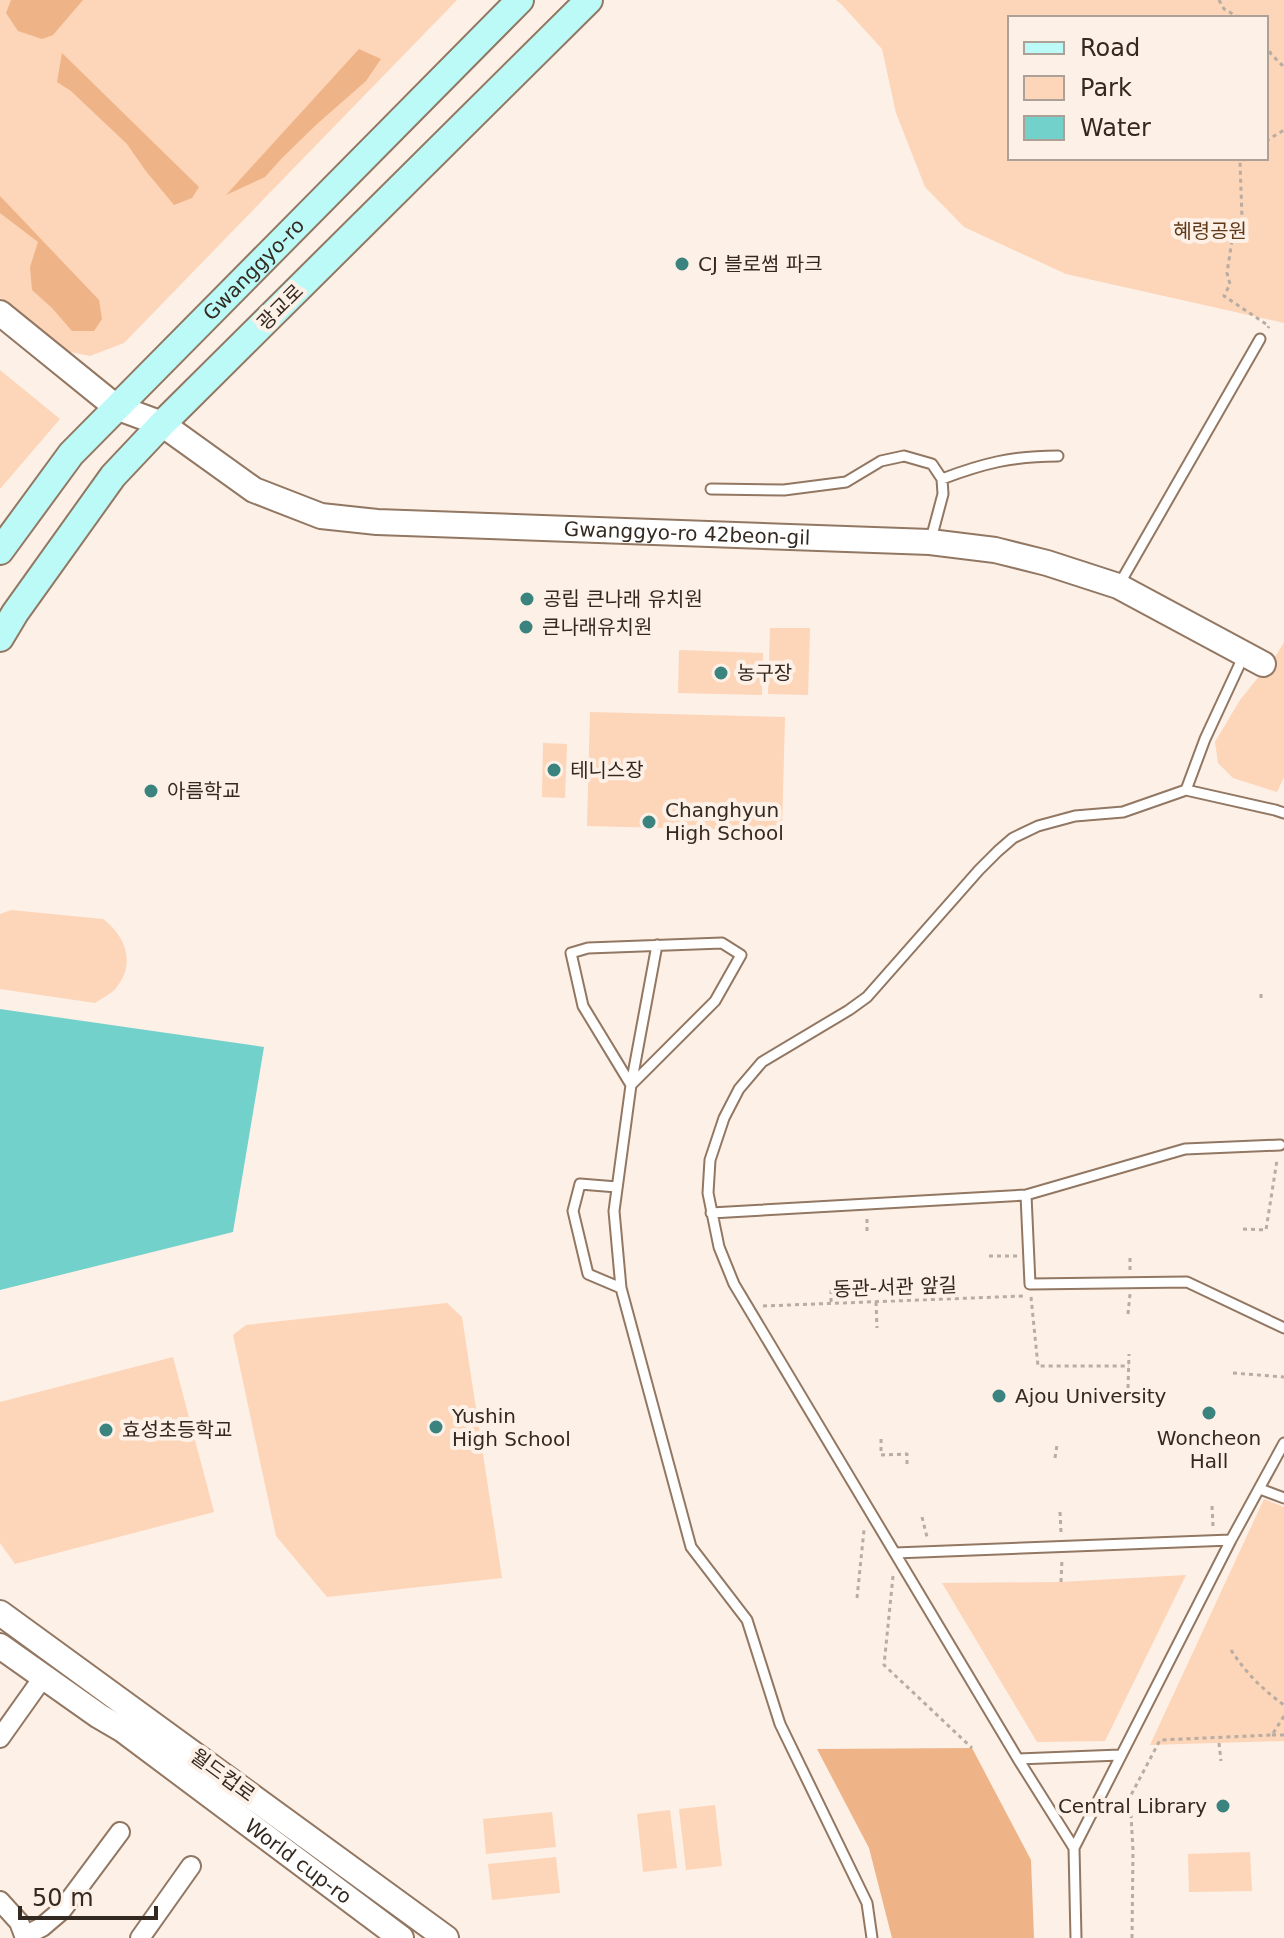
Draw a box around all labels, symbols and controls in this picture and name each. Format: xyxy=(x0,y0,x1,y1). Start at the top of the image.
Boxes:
legend xyxy=(1008,16,1268,160)
text: Road xyxy=(1080,34,1140,62)
text: Park xyxy=(1080,74,1132,102)
text: Water xyxy=(1080,114,1151,142)
street label: Gwanggyo-ro xyxy=(198,213,309,325)
park label: 혜령공원 xyxy=(1173,219,1247,243)
place label: CJ 블로썸 파크 xyxy=(698,252,823,276)
marker: CJ 블로썸 파크 xyxy=(673,255,691,273)
street label: 광교로 xyxy=(252,279,308,335)
street label: Gwanggyo-ro 42beon-gil xyxy=(563,517,811,550)
place label: 공립 큰나래 유치원 xyxy=(543,587,703,611)
marker: 공립 큰나래 유치원 xyxy=(518,590,536,608)
place label: 큰나래유치원 xyxy=(542,615,652,639)
marker: 큰나래유치원 xyxy=(517,618,535,636)
place label: 농구장 xyxy=(737,661,792,685)
marker: 농구장 xyxy=(712,664,730,682)
place label: 테니스장 xyxy=(570,758,644,782)
marker: 테니스장 xyxy=(545,761,563,779)
place label: 아름학교 xyxy=(167,779,241,803)
marker: 아름학교 xyxy=(142,782,160,800)
place label: Changhyun High School xyxy=(665,798,784,845)
marker: Changhyun High School xyxy=(640,813,658,831)
street label: 동관-서관 앞길 xyxy=(833,1273,957,1301)
place label: Ajou University xyxy=(1015,1384,1167,1408)
marker: Ajou University xyxy=(990,1387,1008,1405)
place label: Yushin High School xyxy=(451,1404,571,1451)
marker: Woncheon Hall xyxy=(1200,1404,1218,1422)
place label: 효성초등학교 xyxy=(122,1418,232,1442)
marker: Yushin High School xyxy=(427,1418,445,1436)
marker: 효성초등학교 xyxy=(97,1421,115,1439)
place label: Woncheon Hall xyxy=(1157,1426,1261,1473)
street label: 월드컵로 xyxy=(186,1744,260,1806)
place label: Central Library xyxy=(1058,1794,1207,1818)
marker: Central Library xyxy=(1214,1797,1232,1815)
street label: World cup-ro xyxy=(240,1813,357,1909)
scale bar xyxy=(20,1870,156,1920)
text: 50 m xyxy=(32,1884,94,1912)

